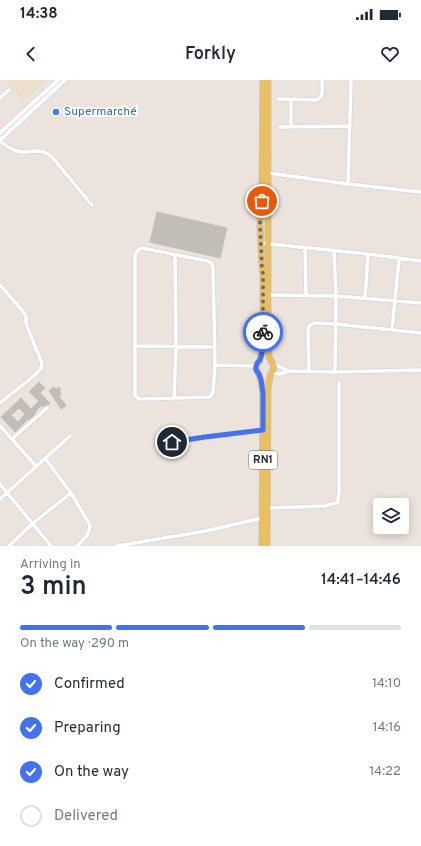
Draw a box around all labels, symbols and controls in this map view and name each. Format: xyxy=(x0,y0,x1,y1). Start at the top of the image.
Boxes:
text: 14:38 xyxy=(20,5,58,24)
icon: back xyxy=(20,43,42,65)
text: Forkly xyxy=(185,43,236,66)
icon: heart xyxy=(379,43,401,65)
place label: Supermarché xyxy=(64,104,137,120)
marker: Supermarché xyxy=(51,107,61,117)
pin xyxy=(245,184,279,218)
icon: bag xyxy=(251,190,273,212)
courier xyxy=(243,312,283,352)
icon: bike xyxy=(252,321,274,343)
pin xyxy=(155,425,189,459)
icon: home xyxy=(161,431,183,453)
road number: RN1 xyxy=(249,451,277,469)
map controls xyxy=(373,498,409,534)
button: layers xyxy=(373,498,409,534)
text: Arriving in xyxy=(20,557,81,573)
text: 3 min xyxy=(20,571,87,604)
text: 14:41–14:46 xyxy=(321,571,401,590)
text: On the way · 290 m xyxy=(20,636,129,652)
icon: check xyxy=(20,673,42,695)
text: Confirmed xyxy=(54,675,125,694)
text: 14:10 xyxy=(372,676,401,692)
icon: check xyxy=(20,717,42,739)
text: Preparing xyxy=(54,719,121,738)
text: 14:16 xyxy=(373,720,401,736)
icon: check xyxy=(20,761,42,783)
text: On the way xyxy=(54,763,129,782)
text: 14:22 xyxy=(370,764,401,780)
text: Delivered xyxy=(54,807,118,826)

